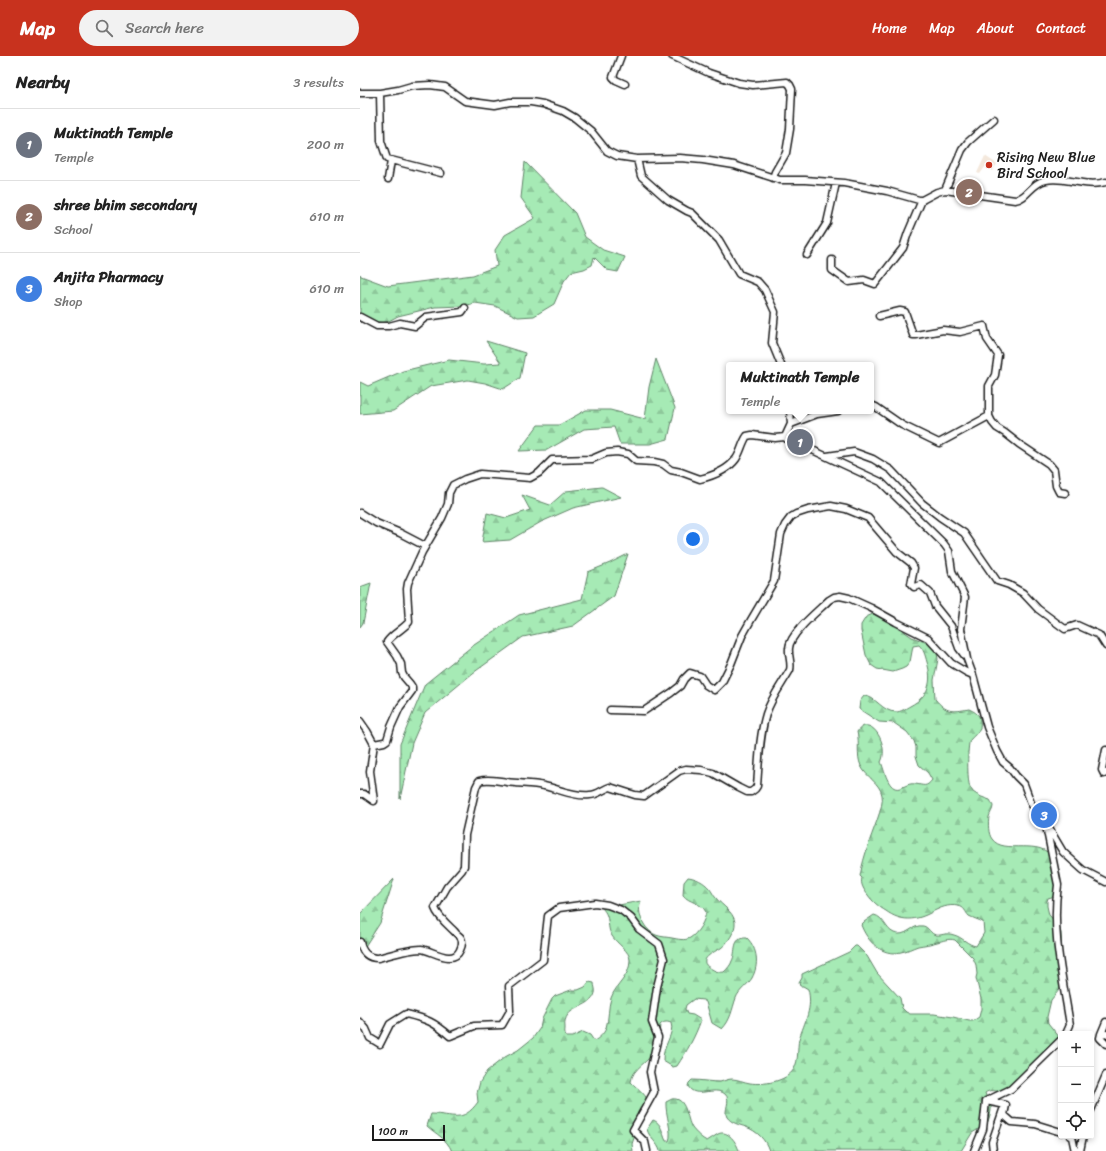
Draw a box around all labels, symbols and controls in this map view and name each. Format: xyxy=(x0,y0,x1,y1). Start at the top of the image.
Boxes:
search box xyxy=(79,10,359,46)
text: Map xyxy=(20,12,55,45)
text: Search here xyxy=(125,15,204,41)
text: Home xyxy=(872,16,907,41)
text: Map xyxy=(929,16,955,41)
text: About xyxy=(977,16,1014,41)
text: Contact xyxy=(1036,16,1086,41)
icon: search xyxy=(93,17,115,39)
text: Nearby xyxy=(16,67,70,97)
text: 3 results xyxy=(293,71,344,94)
text: Muktinath Temple xyxy=(54,120,173,146)
text: 1 xyxy=(26,133,32,156)
text: 200 m xyxy=(307,133,344,156)
place label: Rising New Blue Bird School xyxy=(997,145,1095,186)
text: Temple xyxy=(54,146,94,169)
marker: Rising New Blue Bird School xyxy=(984,160,994,170)
pin: 2 xyxy=(956,177,982,207)
text: shree bhim secondary xyxy=(54,192,197,218)
text: 2 xyxy=(25,205,33,228)
text: 610 m xyxy=(309,205,344,228)
text: School xyxy=(54,218,92,241)
text: Anjita Pharmacy xyxy=(54,264,163,290)
text: 3 xyxy=(25,277,33,300)
text: 610 m xyxy=(309,277,344,300)
text: Shop xyxy=(54,290,82,313)
popup xyxy=(726,362,874,414)
text: Muktinath Temple xyxy=(740,364,860,390)
text: Temple xyxy=(740,390,780,413)
pin: 1 xyxy=(787,427,813,457)
your location xyxy=(683,529,703,549)
pin: 3 xyxy=(1031,800,1057,830)
map controls xyxy=(1058,1031,1094,1139)
button: + xyxy=(1058,1031,1094,1067)
button: − xyxy=(1058,1067,1094,1103)
button: locate xyxy=(1058,1103,1094,1139)
text: 100 m xyxy=(378,1122,408,1141)
scale bar xyxy=(372,1123,445,1142)

